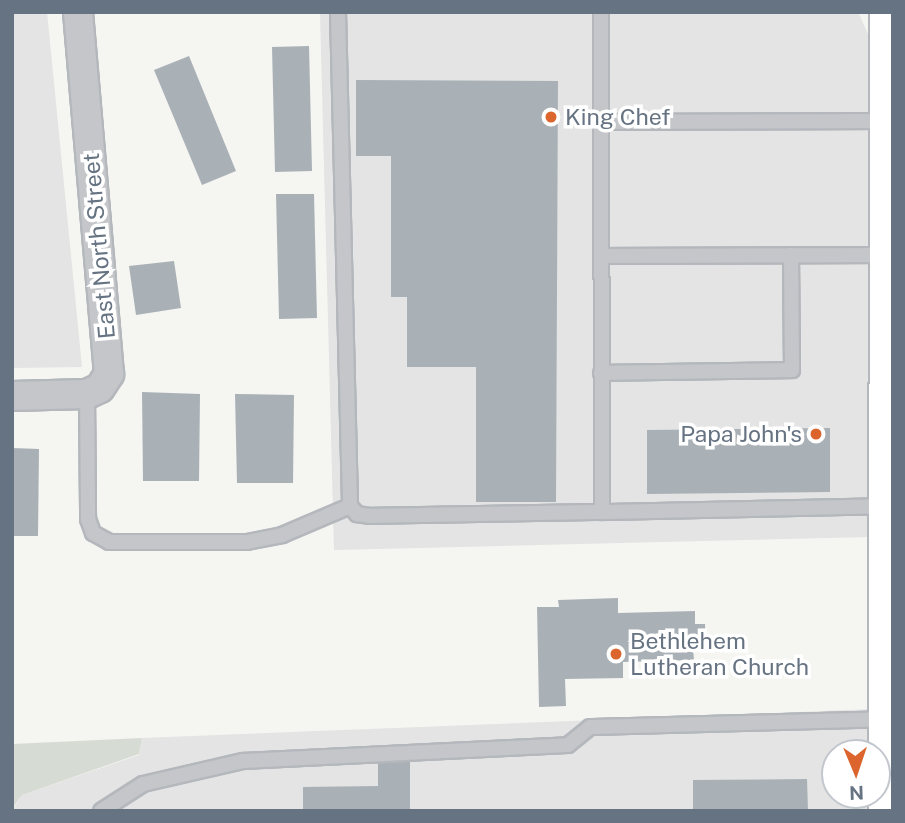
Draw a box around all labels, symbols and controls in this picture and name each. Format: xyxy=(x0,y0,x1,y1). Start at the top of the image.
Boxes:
place label: King Chef xyxy=(565,103,670,131)
marker: King Chef xyxy=(543,109,559,125)
street label: East North Street xyxy=(77,152,121,340)
place label: Papa John's xyxy=(680,420,802,448)
marker: Papa John's xyxy=(808,426,824,442)
place label: Bethlehem Lutheran Church xyxy=(630,627,809,681)
marker: Bethlehem Lutheran Church xyxy=(608,646,624,662)
north arrow xyxy=(821,739,891,809)
text: N xyxy=(849,782,864,804)

